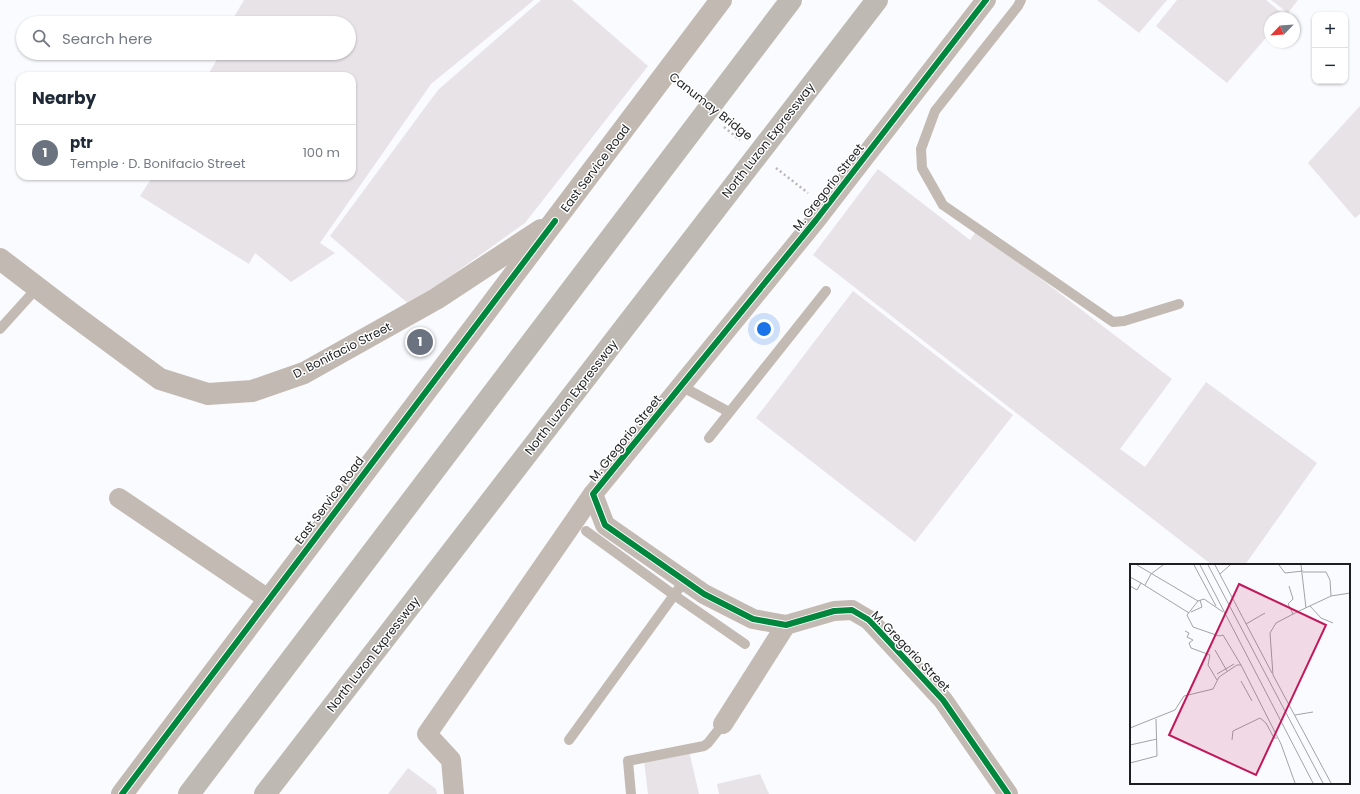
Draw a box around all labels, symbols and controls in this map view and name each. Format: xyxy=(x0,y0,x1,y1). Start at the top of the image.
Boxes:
north arrow xyxy=(1264,12,1300,48)
map controls xyxy=(1312,12,1348,84)
button: + xyxy=(1312,12,1348,48)
search box xyxy=(16,16,356,60)
icon: search xyxy=(30,27,52,49)
text: Search here xyxy=(62,28,152,49)
button: − xyxy=(1312,48,1348,84)
street label: Canumay Bridge xyxy=(666,68,756,144)
street label: North Luzon Expressway xyxy=(718,79,819,201)
text: Nearby xyxy=(32,86,96,110)
street label: East Service Road xyxy=(556,121,634,215)
text: ptr xyxy=(70,132,93,153)
street label: M. Gregorio Street xyxy=(788,140,868,234)
text: 1 xyxy=(43,143,47,162)
text: 100 m xyxy=(303,143,340,162)
text: Temple · D. Bonifacio Street xyxy=(70,154,245,173)
street label: D. Bonifacio Street xyxy=(290,318,394,382)
your location xyxy=(754,319,774,339)
pin: 1 xyxy=(407,327,433,357)
street label: North Luzon Expressway xyxy=(521,336,622,458)
street label: M. Gregorio Street xyxy=(585,391,665,485)
street label: East Service Road xyxy=(290,453,368,547)
inset map xyxy=(1130,564,1350,784)
street label: North Luzon Expressway xyxy=(323,593,424,715)
street label: M. Gregorio Street xyxy=(868,607,954,695)

